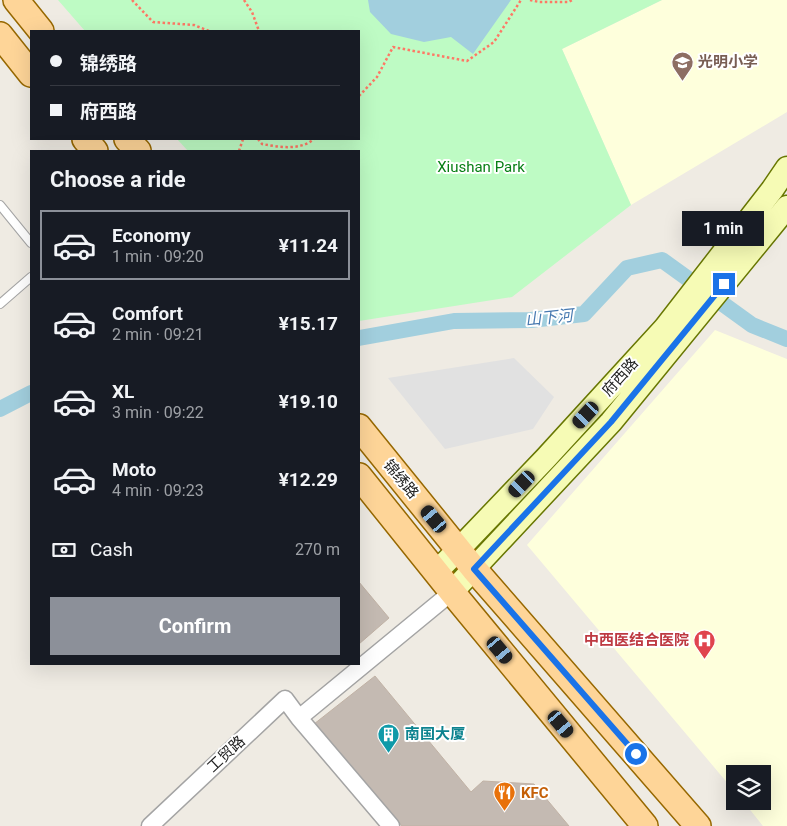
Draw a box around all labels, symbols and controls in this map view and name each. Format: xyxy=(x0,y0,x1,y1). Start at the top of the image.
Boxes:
school or university icon: 光明小学 xyxy=(670,50,694,81)
text: 锦绣路 xyxy=(80,52,137,75)
place label: 光明小学 xyxy=(698,53,758,71)
text: 府西路 xyxy=(80,100,137,123)
park label: Xiushan Park xyxy=(437,158,525,176)
text: Choose a ride xyxy=(50,167,186,192)
callout: 1 min xyxy=(683,212,765,246)
text: 1 min xyxy=(703,219,743,238)
icon: car xyxy=(52,223,97,268)
text: Economy xyxy=(112,224,191,247)
text: ¥11.24 xyxy=(279,234,338,257)
text: 1 min · 09:20 xyxy=(112,247,204,266)
route end xyxy=(713,273,735,295)
icon: car xyxy=(52,301,97,346)
text: Comfort xyxy=(112,302,183,325)
water label: 山下河 xyxy=(524,305,577,329)
text: ¥15.17 xyxy=(279,312,338,335)
text: 2 min · 09:21 xyxy=(112,325,204,344)
street label: 府西路 xyxy=(598,354,642,400)
icon: car xyxy=(52,379,97,424)
text: XL xyxy=(112,380,134,403)
text: ¥19.10 xyxy=(279,390,338,413)
car xyxy=(570,399,601,431)
text: 3 min · 09:22 xyxy=(112,403,204,422)
street label: 锦绣路 xyxy=(380,456,422,502)
icon: car xyxy=(52,457,97,502)
text: Moto xyxy=(112,458,156,481)
text: ¥12.29 xyxy=(279,468,338,491)
car xyxy=(506,468,537,500)
text: 4 min · 09:23 xyxy=(112,481,204,500)
car xyxy=(418,503,449,535)
icon: cash xyxy=(50,536,78,564)
text: Cash xyxy=(90,538,133,561)
text: 270 m xyxy=(295,540,340,559)
button: Confirm xyxy=(50,597,340,655)
hospital icon: 中西医结合医院 xyxy=(693,628,717,659)
place label: 中西医结合医院 xyxy=(584,631,689,649)
car xyxy=(484,634,515,666)
car xyxy=(545,708,576,740)
building icon: 南国大厦 xyxy=(377,722,401,753)
place label: 南国大厦 xyxy=(405,725,465,743)
street label: 工贸路 xyxy=(203,732,249,776)
route start xyxy=(625,743,647,765)
map controls xyxy=(726,765,771,810)
button: layers xyxy=(726,765,771,810)
restaurant icon: KFC xyxy=(493,781,517,812)
place label: KFC xyxy=(521,784,549,802)

